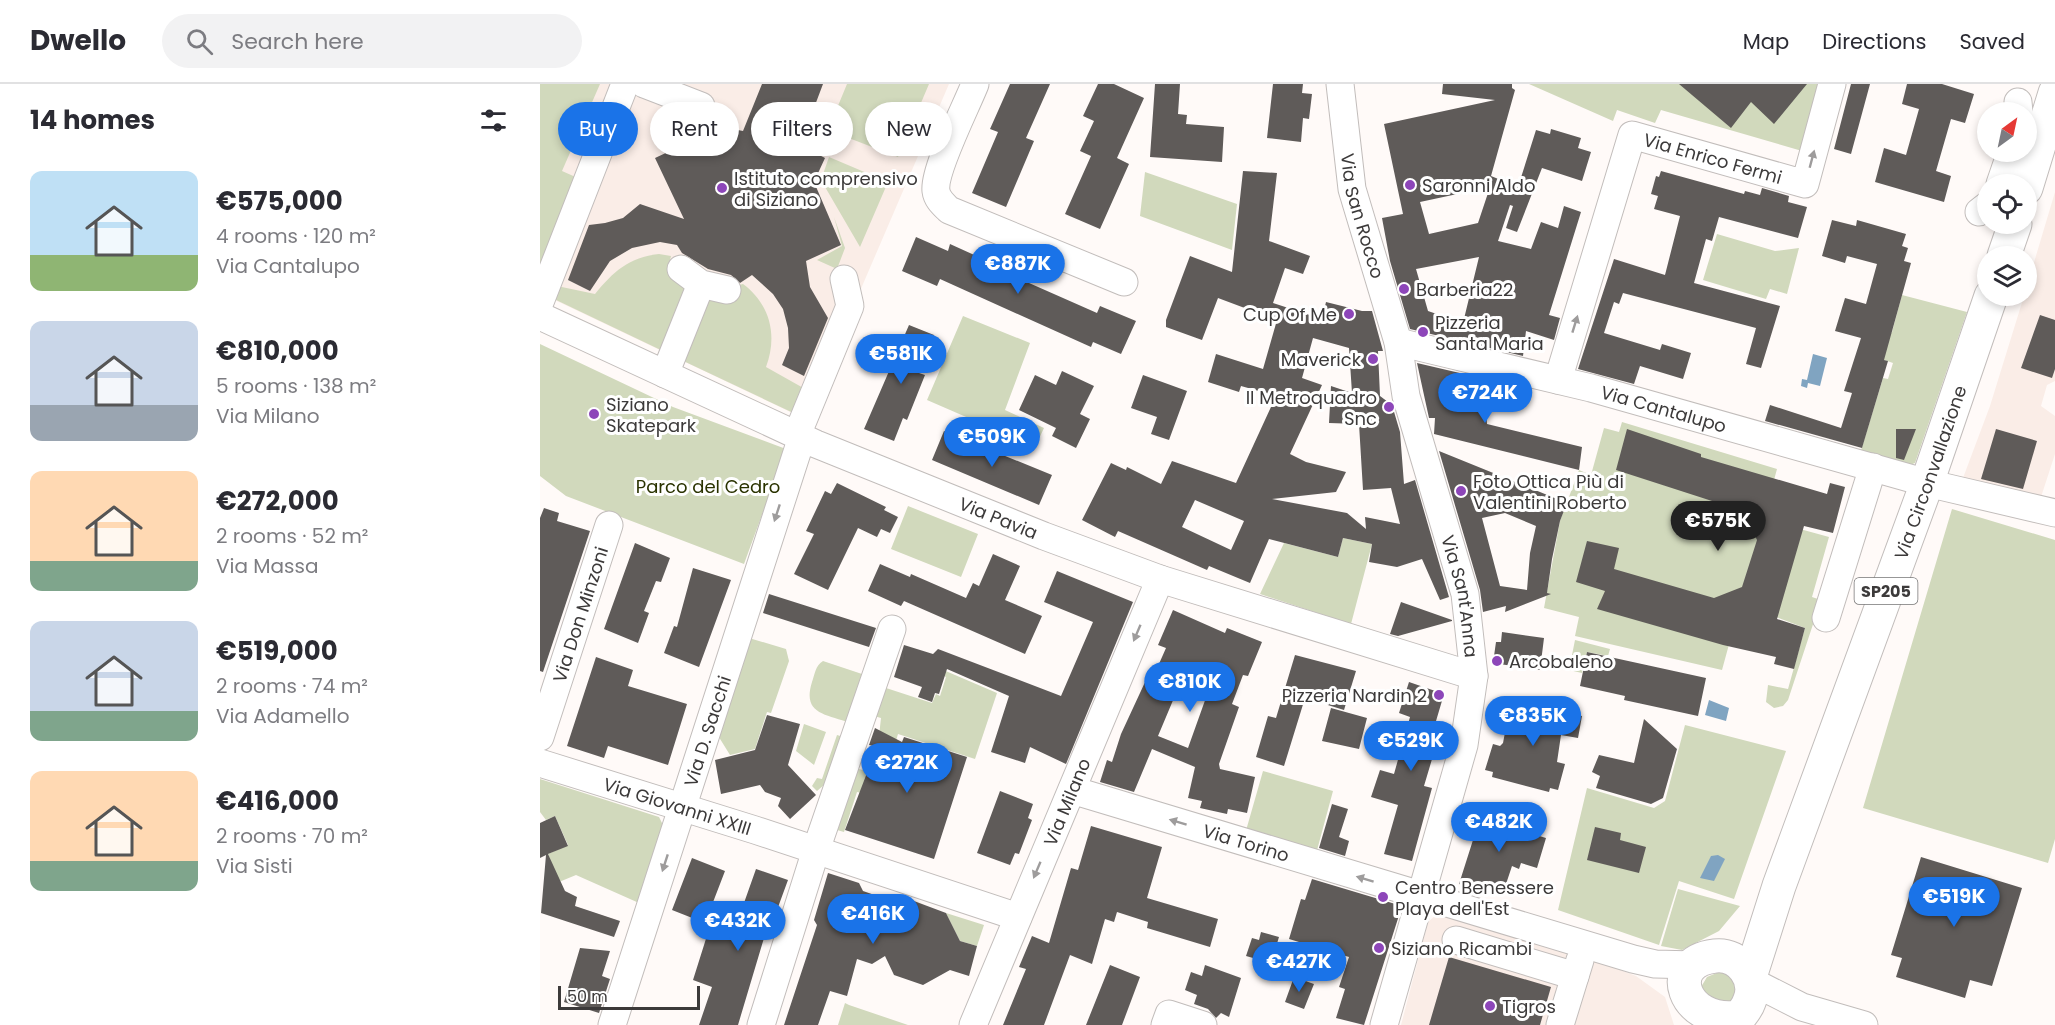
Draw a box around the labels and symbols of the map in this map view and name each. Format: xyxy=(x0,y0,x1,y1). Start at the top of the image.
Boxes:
north arrow xyxy=(1977,102,2037,162)
street label: Via Enrico Fermi xyxy=(1641,126,1785,189)
one-way arrow xyxy=(1808,150,1817,168)
street label: Via San Rocco xyxy=(1335,152,1391,281)
place label: Istituto comprensivo di Siziano xyxy=(734,166,918,212)
place label: Saronni Aldo xyxy=(1422,173,1536,198)
marker: Saronni Aldo xyxy=(1403,178,1417,192)
marker: Istituto comprensivo di Siziano xyxy=(715,181,729,195)
pin: €887K xyxy=(976,244,1060,295)
place label: Barberia22 xyxy=(1416,277,1513,302)
marker: Barberia22 xyxy=(1397,282,1411,296)
place label: Cup Of Me xyxy=(1243,302,1337,327)
marker: Cup Of Me xyxy=(1342,307,1356,321)
place label: Pizzeria Santa Maria xyxy=(1435,310,1544,356)
one-way arrow xyxy=(1571,315,1580,333)
marker: Pizzeria Santa Maria xyxy=(1416,325,1430,339)
pin: €581K xyxy=(859,334,943,385)
place label: Maverick xyxy=(1281,347,1362,372)
marker: Maverick xyxy=(1366,352,1380,366)
pin: €724K xyxy=(1443,373,1527,424)
street label: Via Cantalupo xyxy=(1598,379,1730,438)
street label: Via Circonvallazione xyxy=(1888,382,1972,563)
place label: Il Metroquadro Snc xyxy=(1246,385,1377,431)
place label: Siziano Skatepark xyxy=(606,392,697,438)
marker: Il Metroquadro Snc xyxy=(1382,400,1396,414)
marker: Siziano Skatepark xyxy=(587,407,601,421)
pin: €509K xyxy=(950,417,1034,468)
place label: Foto Ottica Più di Valentini Roberto xyxy=(1473,469,1627,515)
park label: Parco del Cedro xyxy=(636,474,780,499)
marker: Foto Ottica Più di Valentini Roberto xyxy=(1454,484,1468,498)
street label: Via Pavia xyxy=(955,491,1042,545)
pin: €575K xyxy=(1676,501,1760,552)
one-way arrow xyxy=(772,504,782,522)
street label: Via Sant'Anna xyxy=(1436,532,1484,659)
street label: Via Don Minzoni xyxy=(546,543,614,685)
road number: SP205 xyxy=(1854,578,1918,604)
one-way arrow xyxy=(1132,624,1142,642)
place label: Arcobaleno xyxy=(1509,649,1613,674)
marker: Arcobaleno xyxy=(1490,654,1504,668)
pin: €810K xyxy=(1148,662,1232,713)
street label: Via D. Sacchi xyxy=(677,672,737,790)
place label: Pizzeria Nardin 2 xyxy=(1282,683,1427,708)
marker: Pizzeria Nardin 2 xyxy=(1432,688,1446,702)
pin: €835K xyxy=(1491,696,1575,747)
pin: €529K xyxy=(1369,721,1453,772)
pin: €272K xyxy=(865,743,949,794)
street label: Via Milano xyxy=(1037,754,1096,850)
street label: Via Giovanni XXIII xyxy=(600,771,755,841)
pin: €482K xyxy=(1457,802,1541,853)
one-way arrow xyxy=(1169,817,1187,826)
street label: Via Torino xyxy=(1200,818,1293,867)
one-way arrow xyxy=(660,854,669,872)
one-way arrow xyxy=(1033,862,1042,879)
one-way arrow xyxy=(1356,874,1374,883)
place label: Centro Benessere Playa dell'Est xyxy=(1395,875,1554,921)
pin: €519K xyxy=(1912,877,1996,928)
marker: Centro Benessere Playa dell'Est xyxy=(1376,890,1390,904)
pin: €416K xyxy=(831,894,915,945)
pin: €432K xyxy=(696,901,780,952)
place label: Siziano Ricambi xyxy=(1391,936,1532,961)
marker: Siziano Ricambi xyxy=(1372,941,1386,955)
pin: €427K xyxy=(1257,942,1341,993)
scale bar xyxy=(558,983,700,1010)
place label: Tigros xyxy=(1502,994,1556,1019)
marker: Tigros xyxy=(1483,999,1497,1013)

